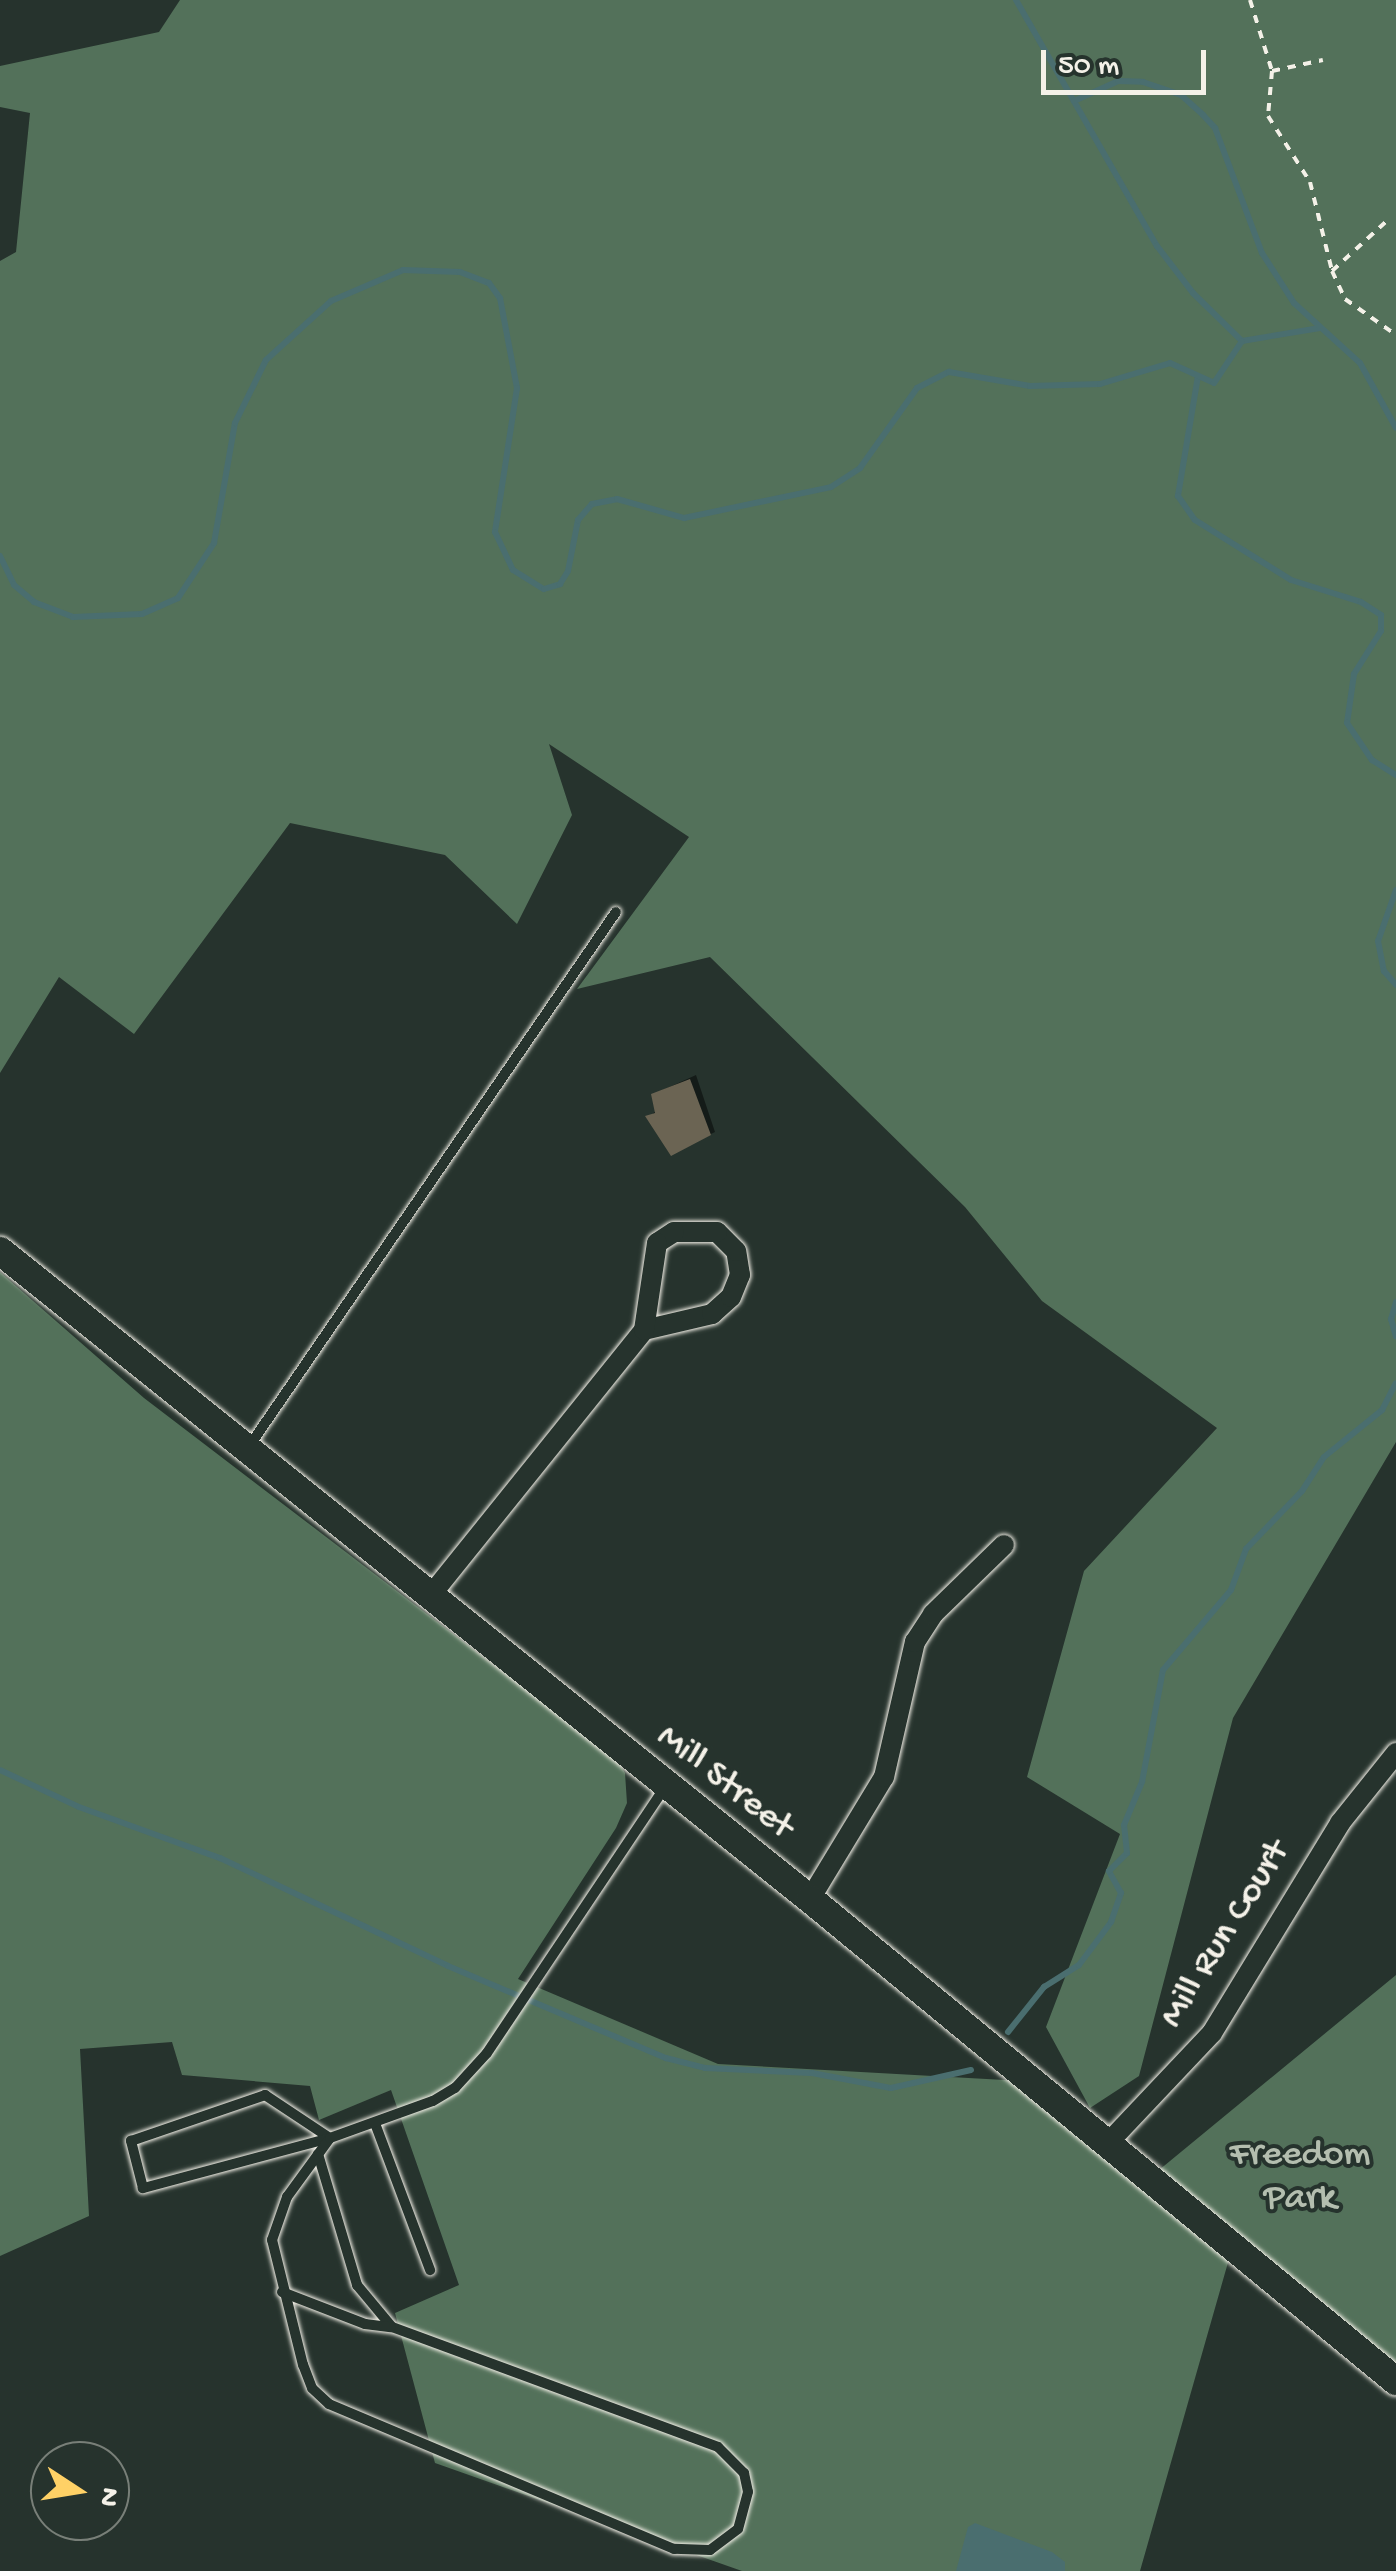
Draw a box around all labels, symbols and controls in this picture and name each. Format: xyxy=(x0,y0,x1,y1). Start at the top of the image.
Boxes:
scale bar xyxy=(1046,30,1211,92)
text: 50 m xyxy=(1058,50,1119,85)
street label: Mill Street xyxy=(646,1715,802,1851)
street label: Mill Run Court xyxy=(1150,1833,1302,2037)
park label: Freedom Park xyxy=(1229,2133,1371,2222)
north arrow xyxy=(30,2441,130,2541)
text: N xyxy=(90,2485,126,2509)

